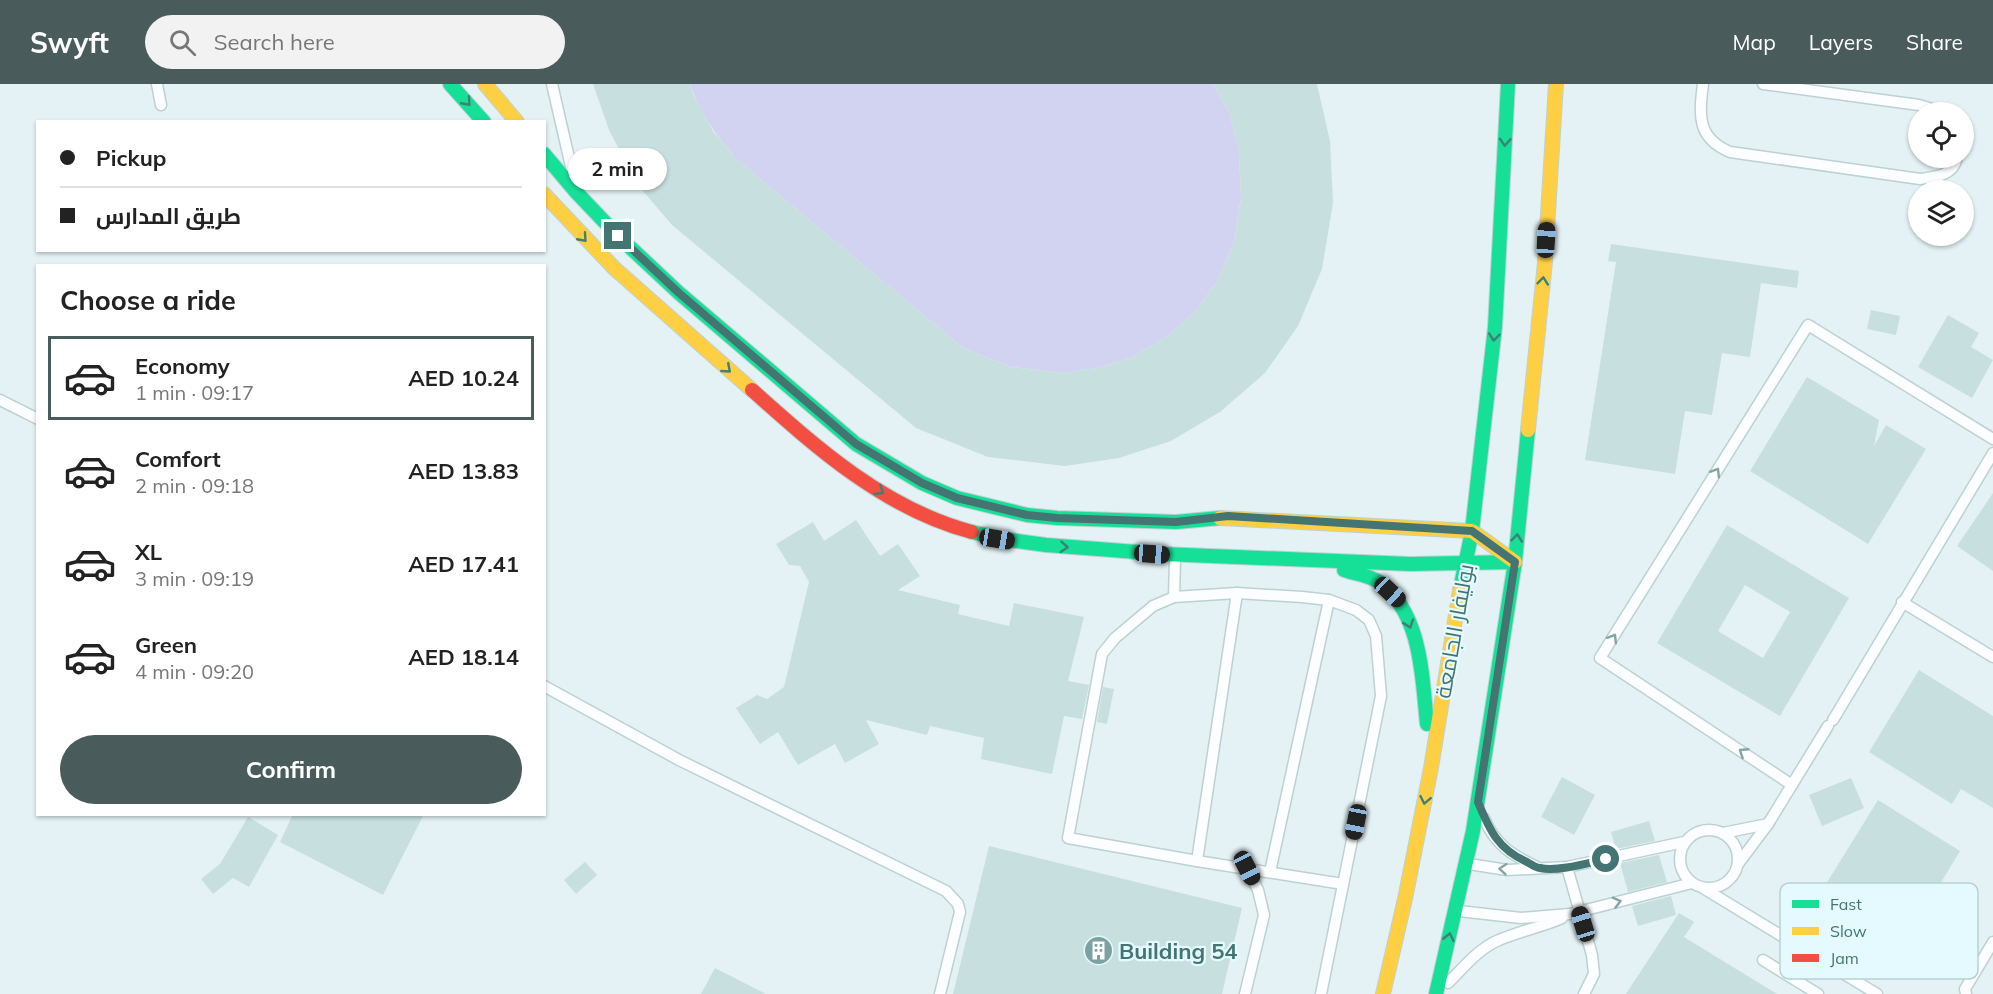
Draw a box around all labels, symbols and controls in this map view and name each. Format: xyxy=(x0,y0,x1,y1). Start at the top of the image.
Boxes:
search box xyxy=(145,15,565,69)
text: Swyft xyxy=(30,25,109,60)
icon: search xyxy=(166,26,199,59)
text: Search here xyxy=(214,28,335,56)
text: Map xyxy=(1733,29,1776,55)
text: Layers xyxy=(1809,29,1873,55)
text: Share xyxy=(1906,29,1963,55)
one-way arrow xyxy=(460,96,471,106)
map controls xyxy=(1908,102,1974,246)
button: locate xyxy=(1908,102,1974,168)
one-way arrow xyxy=(1499,138,1512,147)
text: Pickup xyxy=(96,144,166,172)
callout: 2 min xyxy=(568,149,668,191)
text: 2 min xyxy=(591,156,644,181)
button: layers xyxy=(1908,180,1974,246)
text: طريق المدارس xyxy=(96,202,241,230)
route end xyxy=(604,222,631,249)
car xyxy=(1536,222,1556,258)
one-way arrow xyxy=(576,231,587,242)
one-way arrow xyxy=(1536,277,1549,286)
text: Choose a ride xyxy=(60,283,236,317)
one-way arrow xyxy=(1488,333,1501,342)
icon: car xyxy=(63,351,117,405)
text: Economy xyxy=(135,352,230,380)
one-way arrow xyxy=(720,362,731,373)
text: AED 10.24 xyxy=(408,364,519,392)
text: 1 min · 09:17 xyxy=(135,380,254,405)
icon: car xyxy=(63,444,117,498)
text: Comfort xyxy=(135,445,221,473)
text: AED 13.83 xyxy=(408,457,519,485)
one-way arrow xyxy=(1709,468,1721,478)
text: 2 min · 09:18 xyxy=(135,473,254,498)
one-way arrow xyxy=(873,483,884,494)
car xyxy=(978,527,1016,551)
one-way arrow xyxy=(1510,533,1523,543)
icon: car xyxy=(63,537,117,591)
text: XL xyxy=(135,538,162,566)
one-way arrow xyxy=(1059,540,1068,553)
car xyxy=(1133,544,1171,564)
text: AED 17.41 xyxy=(408,550,519,578)
street label: بوليفار الجامعة xyxy=(1428,562,1480,700)
text: 3 min · 09:19 xyxy=(135,566,254,591)
car xyxy=(1371,573,1409,611)
one-way arrow xyxy=(1402,618,1415,629)
icon: car xyxy=(63,630,117,684)
text: Green xyxy=(135,631,197,659)
one-way arrow xyxy=(1606,634,1618,644)
text: AED 18.14 xyxy=(408,643,519,671)
text: 4 min · 09:20 xyxy=(135,659,254,684)
button: Confirm xyxy=(60,735,522,804)
one-way arrow xyxy=(1739,748,1749,760)
one-way arrow xyxy=(1419,794,1432,804)
car xyxy=(1344,803,1368,841)
route start xyxy=(1592,845,1619,872)
car xyxy=(1231,848,1263,888)
one-way arrow xyxy=(1498,863,1507,876)
legend xyxy=(1780,883,1978,979)
text: Fast xyxy=(1830,894,1862,914)
one-way arrow xyxy=(1612,897,1622,910)
car xyxy=(1569,904,1597,944)
text: Slow xyxy=(1830,921,1867,941)
one-way arrow xyxy=(1442,932,1455,942)
building icon: Building 54 xyxy=(1082,935,1114,967)
place label: Building 54 xyxy=(1119,937,1238,965)
text: Jam xyxy=(1830,948,1859,968)

